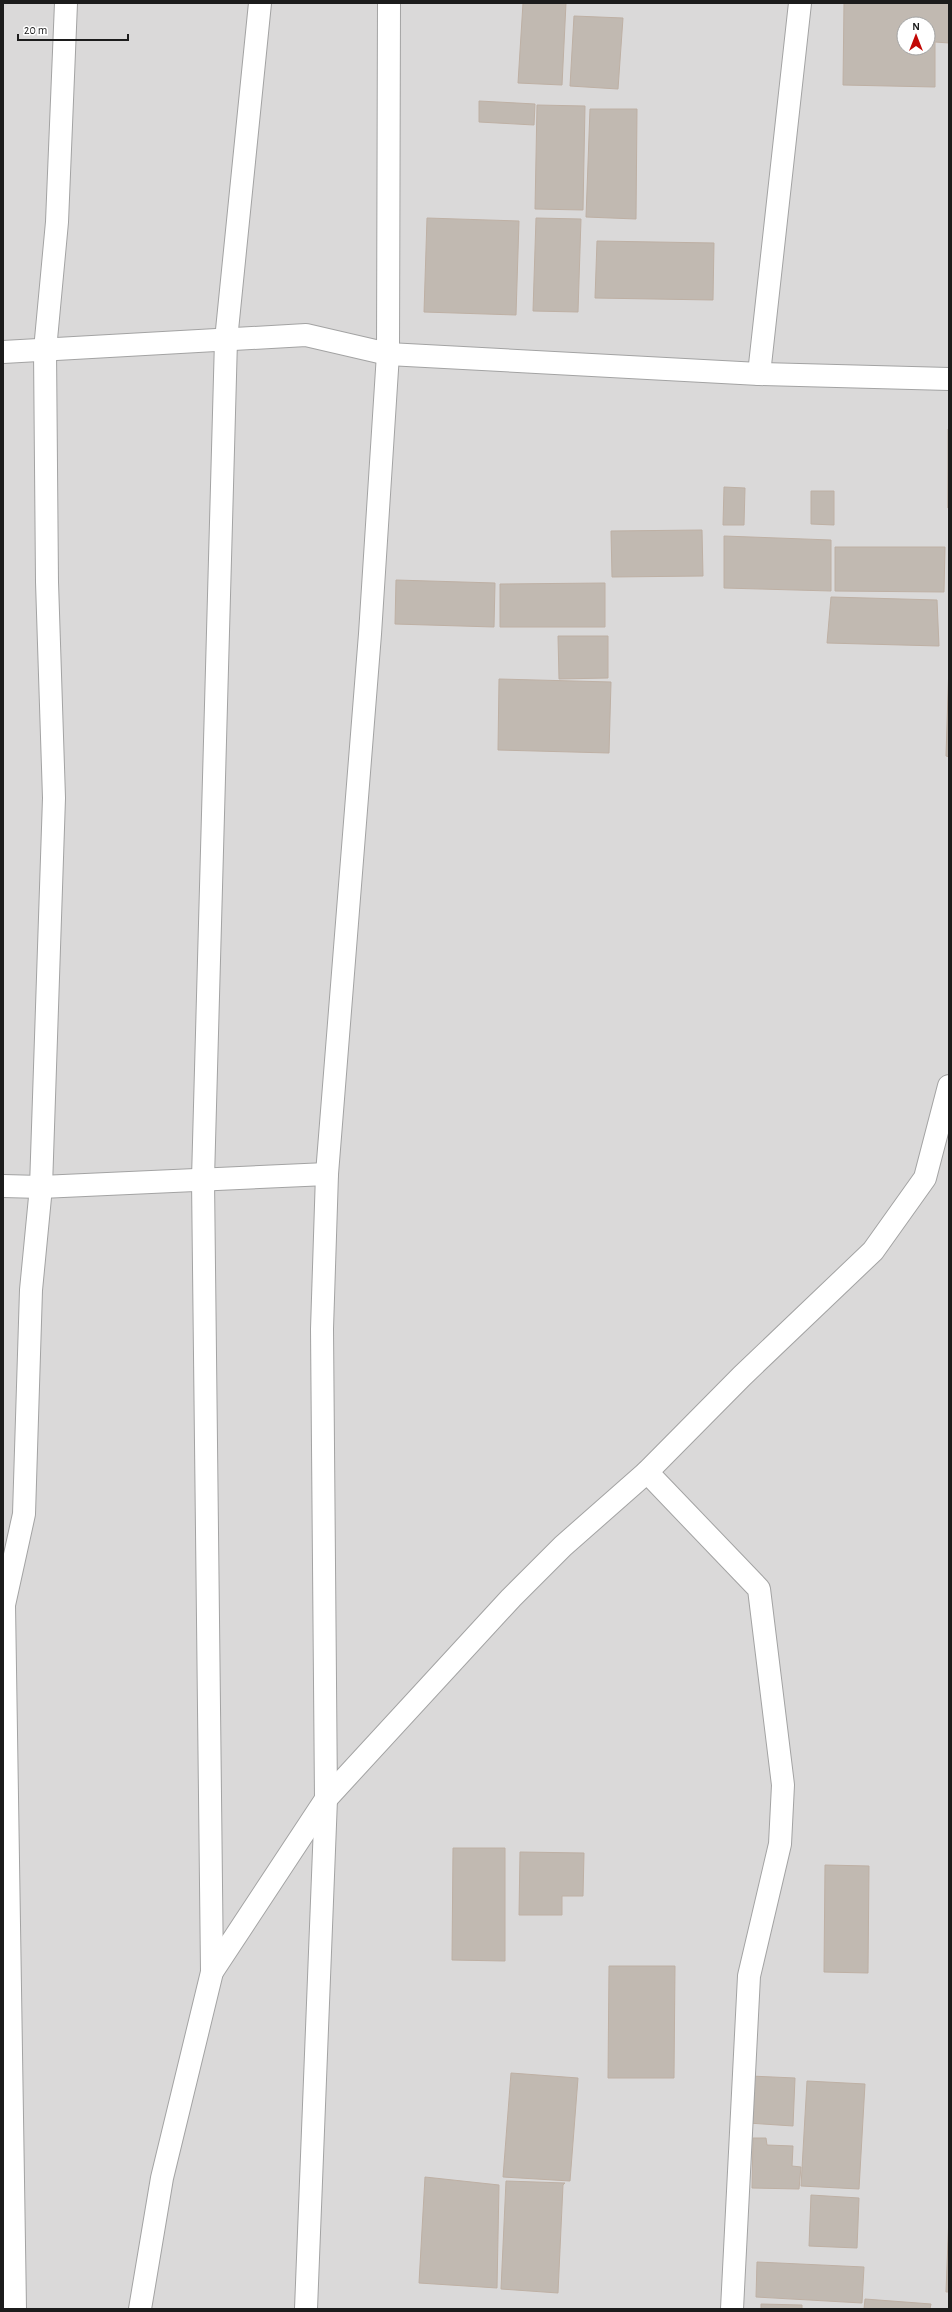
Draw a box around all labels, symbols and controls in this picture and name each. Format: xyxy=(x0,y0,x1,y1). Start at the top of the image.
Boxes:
scale bar xyxy=(18,16,128,42)
north arrow xyxy=(896,16,936,56)
text: N xyxy=(912,21,920,32)
text: 20 m xyxy=(24,24,47,36)

